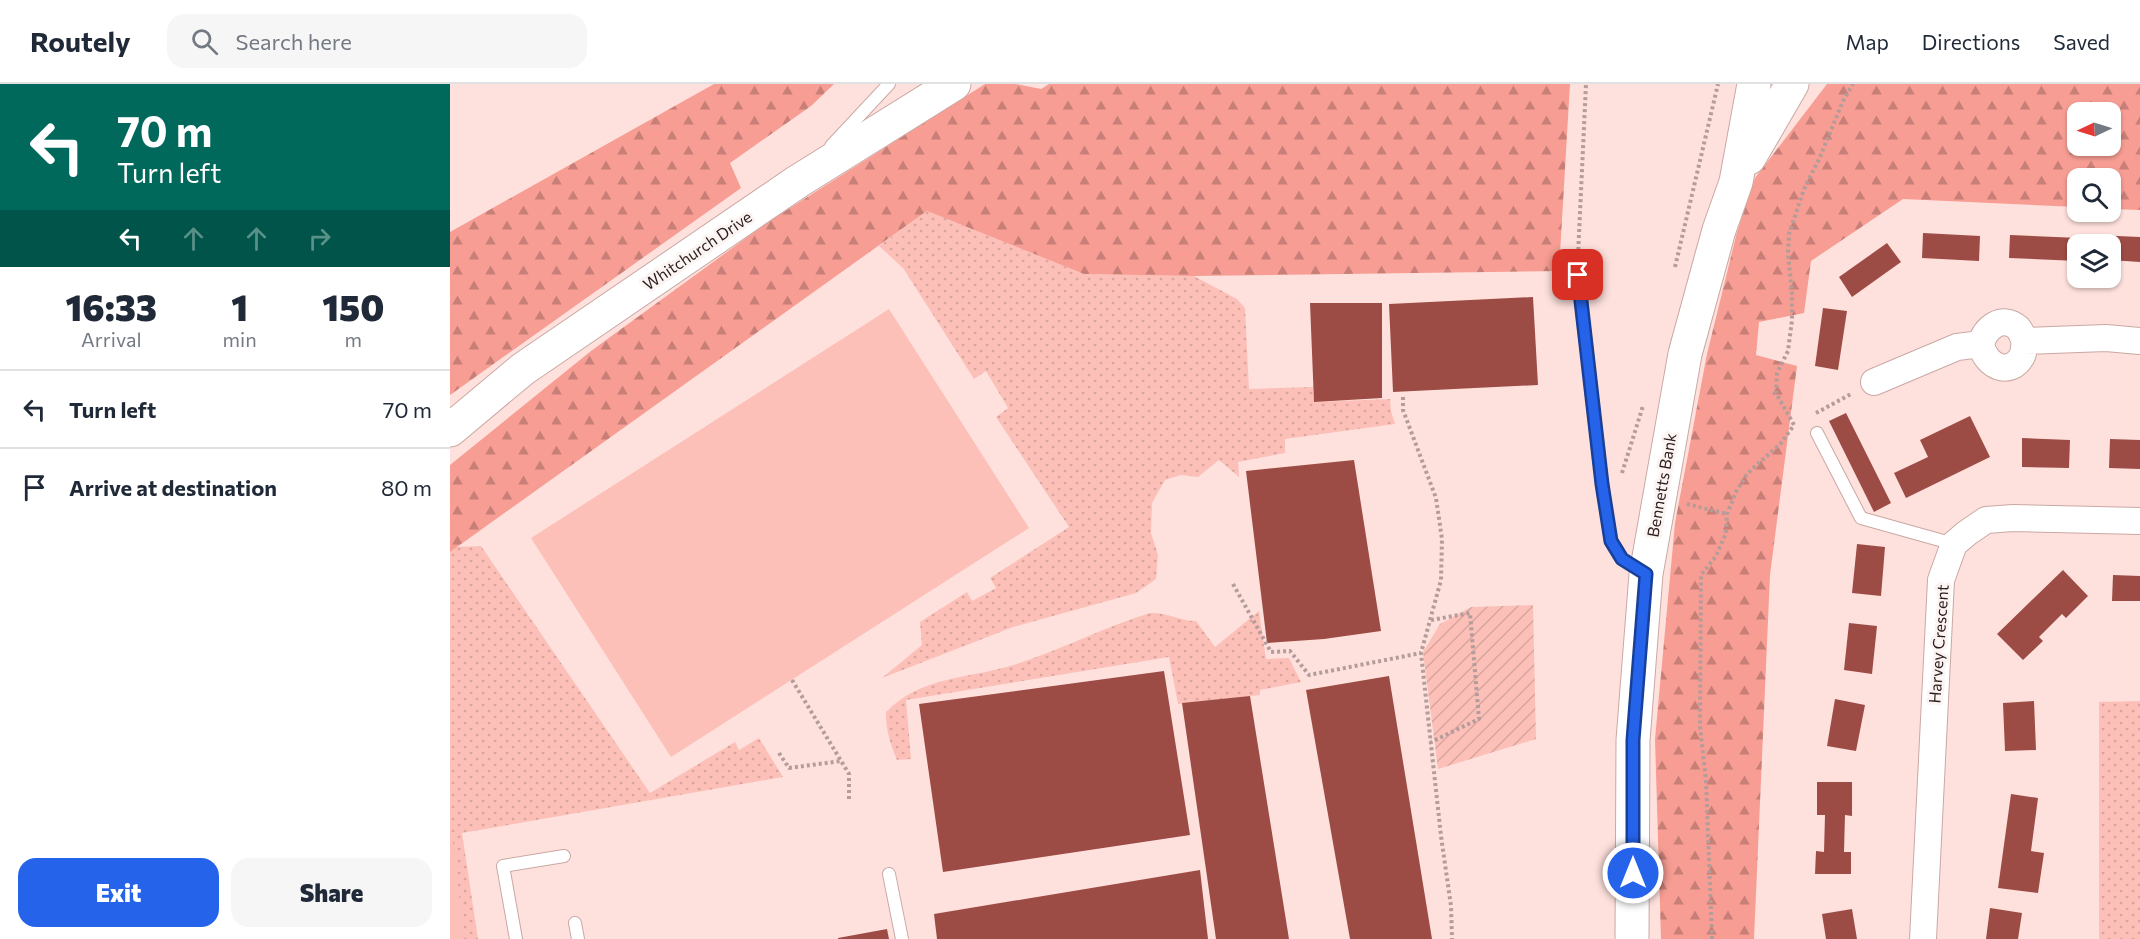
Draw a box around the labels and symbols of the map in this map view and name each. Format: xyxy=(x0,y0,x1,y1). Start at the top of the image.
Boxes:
north arrow xyxy=(2067,102,2121,156)
street label: Whitchurch Drive xyxy=(639,207,755,293)
pin xyxy=(1552,249,1603,300)
street label: Bennetts Bank xyxy=(1642,431,1680,539)
street label: Harvey Crescent xyxy=(1924,583,1952,704)
position arrow xyxy=(1601,841,1665,905)

